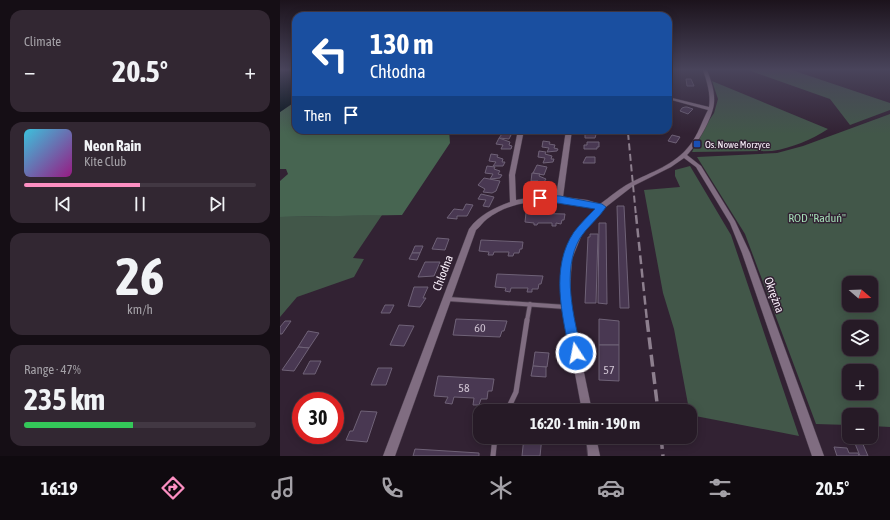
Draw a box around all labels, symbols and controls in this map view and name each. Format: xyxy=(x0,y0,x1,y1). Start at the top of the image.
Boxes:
icon: left xyxy=(304,28,356,80)
text: 130 m xyxy=(370,28,433,60)
text: Climate xyxy=(24,34,61,49)
text: 20.5° xyxy=(112,54,168,88)
text: − xyxy=(24,58,35,84)
text: + xyxy=(245,58,256,84)
text: Chłodna xyxy=(370,61,426,82)
icon: arrive xyxy=(340,104,362,126)
text: Then xyxy=(304,107,332,124)
text: Neon Rain xyxy=(84,137,141,154)
marker: Os. Nowe Morzyce xyxy=(692,139,702,149)
place label: Os. Nowe Morzyce xyxy=(705,139,770,150)
text: Kite Club xyxy=(84,154,126,169)
pin xyxy=(523,181,557,215)
icon: arrive xyxy=(529,187,551,209)
icon: previous xyxy=(52,193,74,215)
icon: pause xyxy=(129,193,151,215)
icon: next xyxy=(206,193,228,215)
park label: ROD "Raduń" xyxy=(788,211,846,225)
text: 26 xyxy=(116,246,164,306)
street label: Chłodna xyxy=(430,253,456,293)
street label: Okrężna xyxy=(761,275,787,315)
north arrow xyxy=(842,276,878,312)
map controls xyxy=(842,276,878,444)
text: km/h xyxy=(127,302,153,317)
button: layers xyxy=(842,320,878,356)
house number: 60 xyxy=(474,321,486,335)
position arrow xyxy=(555,332,597,374)
text: Range · 47% xyxy=(24,362,81,377)
house number: 57 xyxy=(603,363,615,377)
button: + xyxy=(842,364,878,400)
house number: 58 xyxy=(458,381,470,395)
text: 235 km xyxy=(24,382,105,416)
speed limit sign: 30 xyxy=(292,392,344,444)
button: − xyxy=(842,408,878,444)
text: 16:20 · 1 min · 190 m xyxy=(530,415,640,432)
icon: directions xyxy=(159,474,187,502)
icon: music xyxy=(269,474,297,502)
icon: phone xyxy=(378,474,406,502)
icon: climate xyxy=(487,474,515,502)
icon: car xyxy=(597,474,625,502)
icon: filters xyxy=(706,474,734,502)
text: 16:19 xyxy=(41,478,78,499)
text: 20.5° xyxy=(816,478,849,499)

